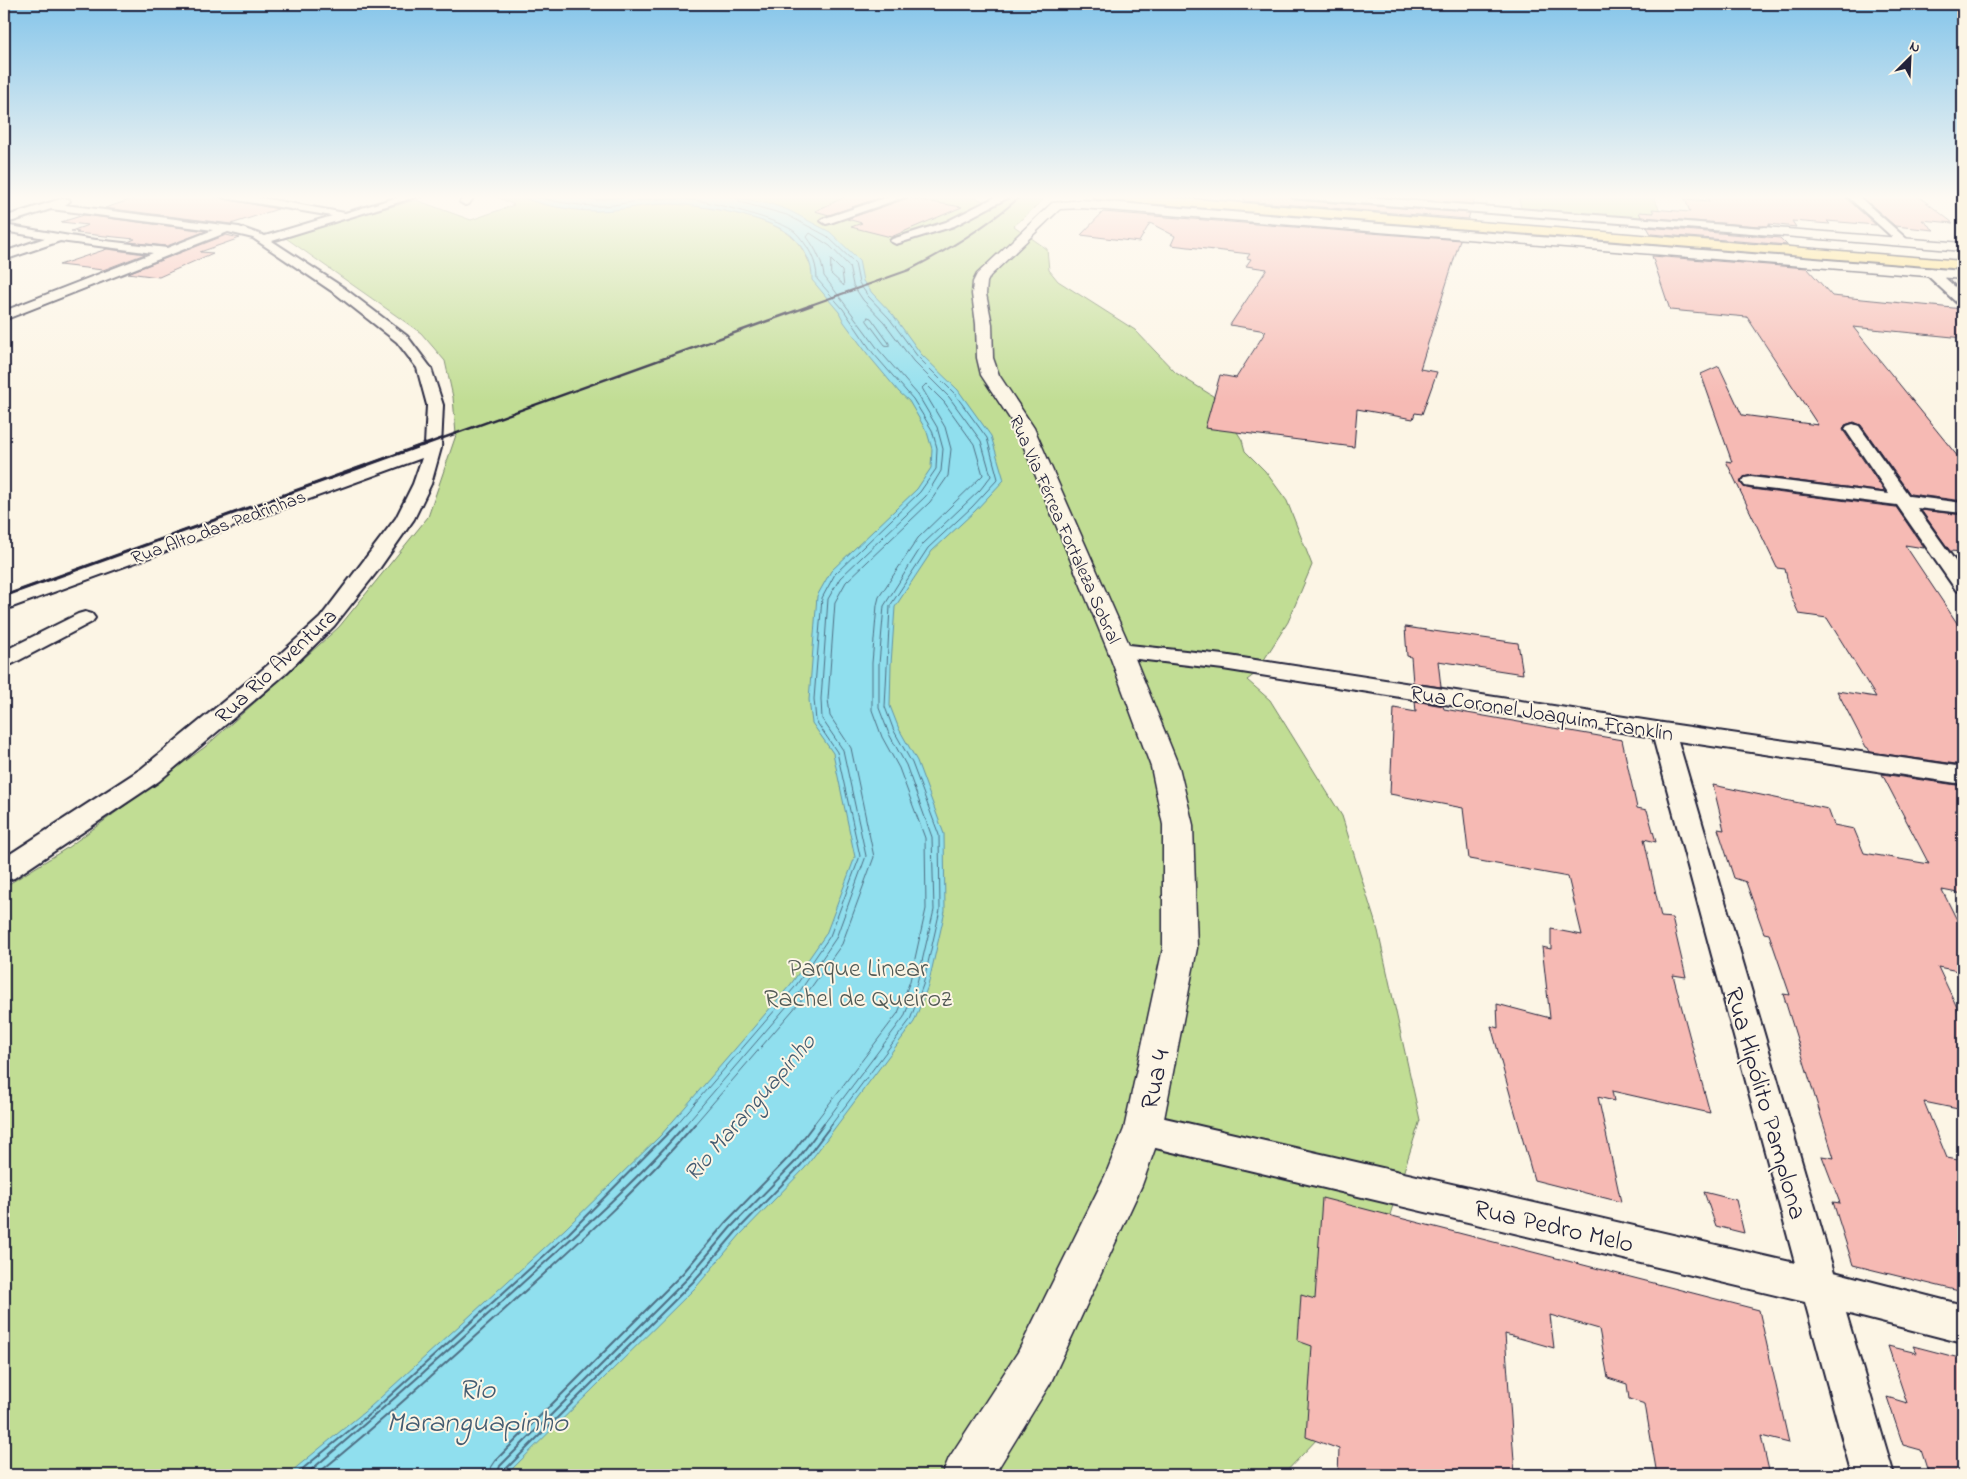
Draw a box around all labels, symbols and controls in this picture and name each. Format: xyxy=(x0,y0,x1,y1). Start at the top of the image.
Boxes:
north arrow xyxy=(1884,32,1934,82)
text: N xyxy=(1906,36,1923,59)
street label: Rua Via Férrea Fortaleza Sobral xyxy=(1001,411,1126,649)
street label: Rua Alto das Pedrinhas xyxy=(128,484,310,573)
street label: Rua Rio Aventura xyxy=(209,602,345,732)
street label: Rua Coronel Joaquim Franklin xyxy=(1408,678,1675,752)
park label: Parque Linear Rachel de Queiroz xyxy=(764,951,952,1019)
street label: Rua Hipólito Pamplona xyxy=(1713,983,1815,1224)
water label: Rio Maranguapinho xyxy=(677,1026,826,1190)
street label: Rua 4 xyxy=(1132,1046,1182,1113)
street label: Rua Pedro Melo xyxy=(1470,1191,1637,1265)
water label: Rio Maranguapinho xyxy=(386,1370,569,1446)

